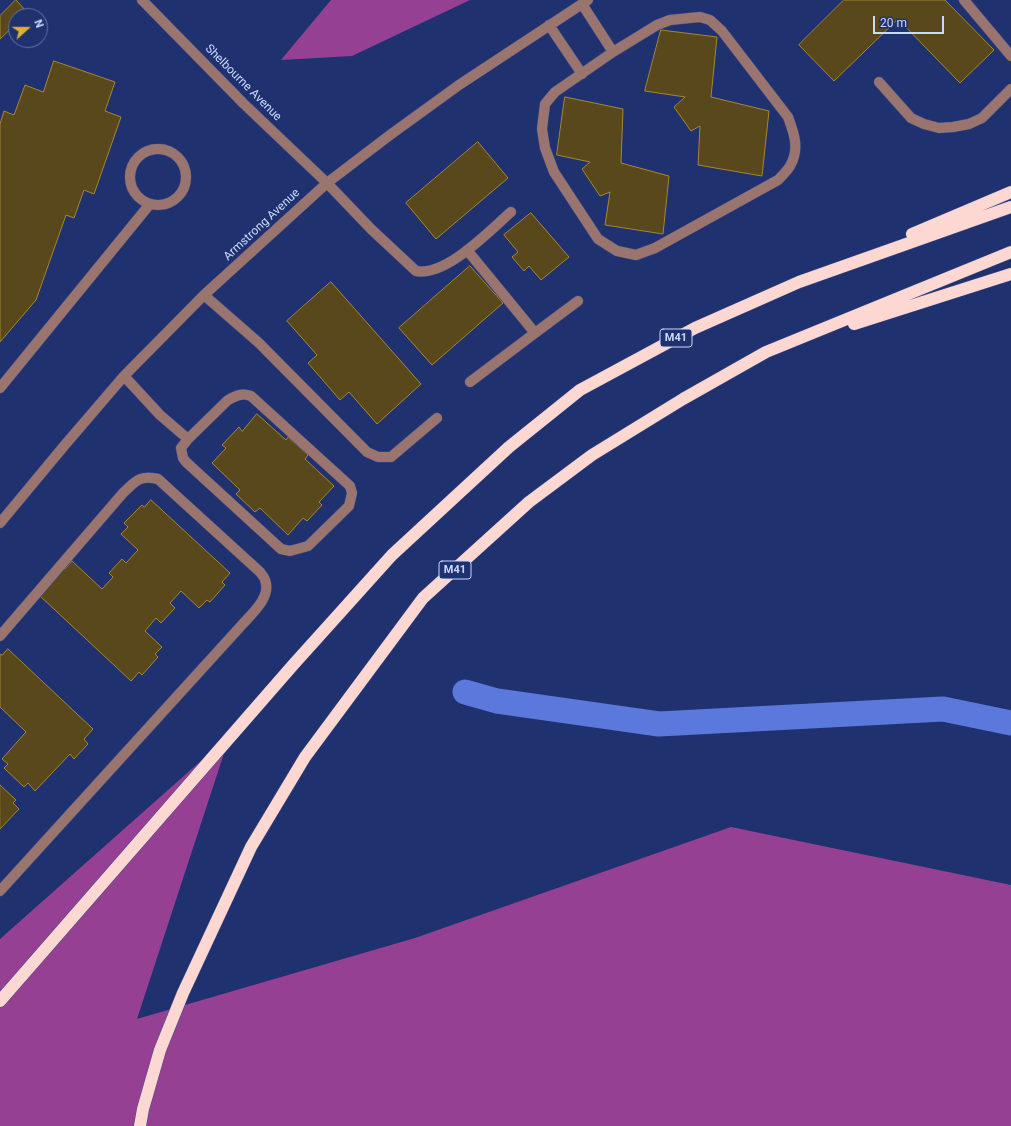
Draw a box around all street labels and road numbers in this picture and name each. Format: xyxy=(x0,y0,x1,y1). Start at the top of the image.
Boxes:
street label: Shelbourne Avenue xyxy=(202,42,284,124)
street label: Armstrong Avenue xyxy=(221,186,303,264)
road number: M41 xyxy=(660,329,692,347)
road number: M41 xyxy=(439,561,471,579)

